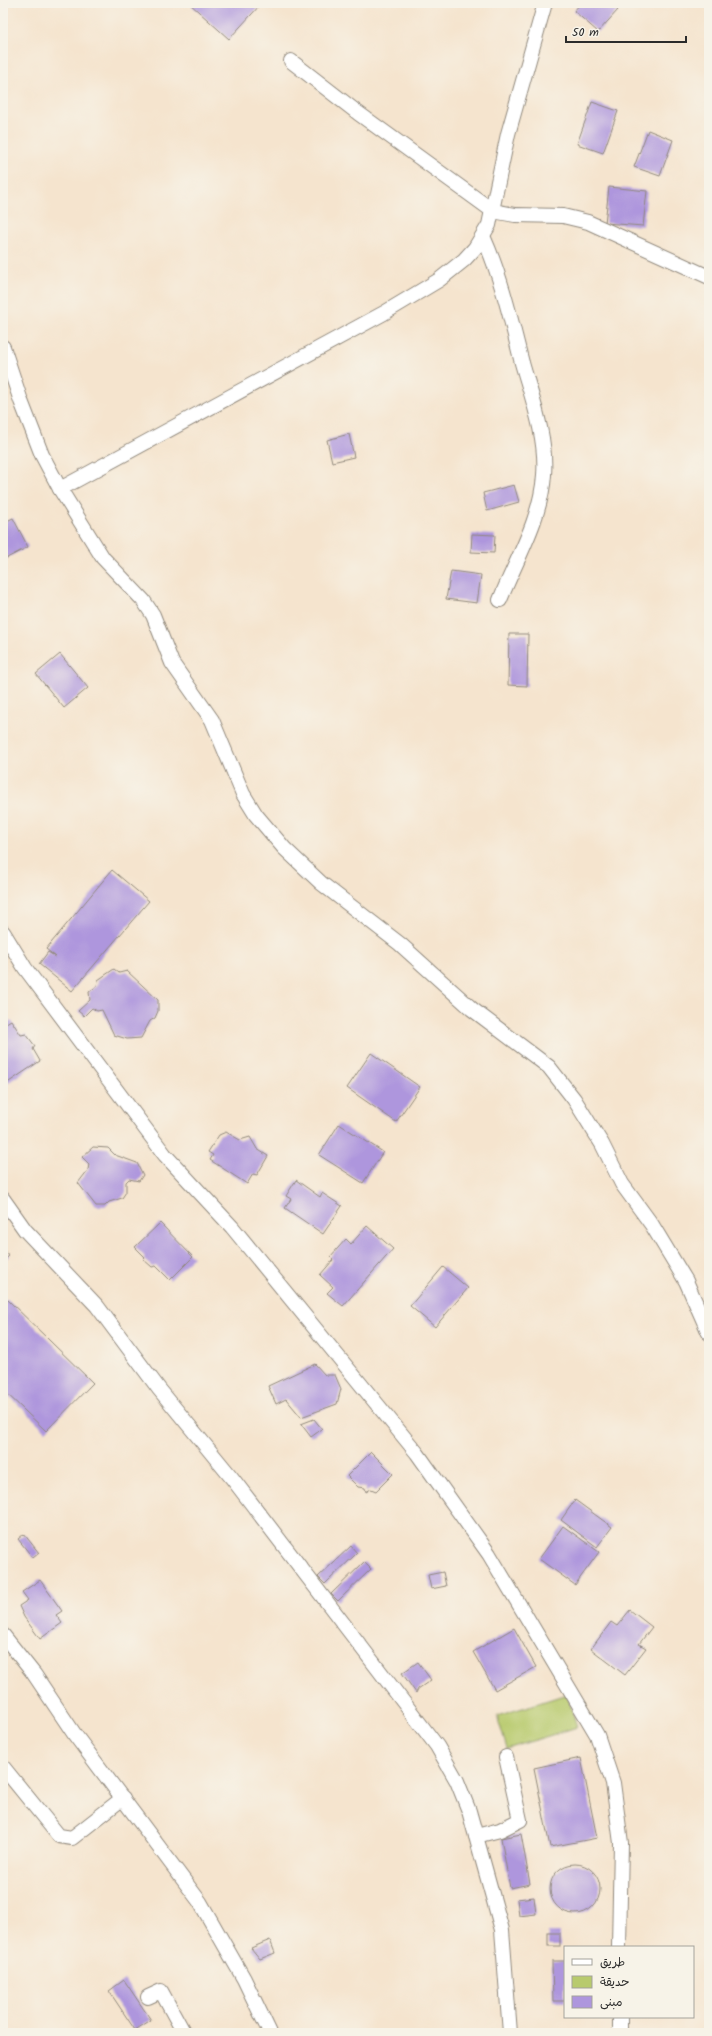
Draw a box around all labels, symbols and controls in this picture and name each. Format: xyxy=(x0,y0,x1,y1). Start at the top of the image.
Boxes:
scale bar xyxy=(566,18,686,44)
text: 50 m xyxy=(572,23,599,42)
legend xyxy=(564,1946,694,2018)
text: طريق xyxy=(600,1953,625,1972)
text: حديقة xyxy=(600,1973,629,1992)
text: مبنى xyxy=(600,1993,623,2012)

